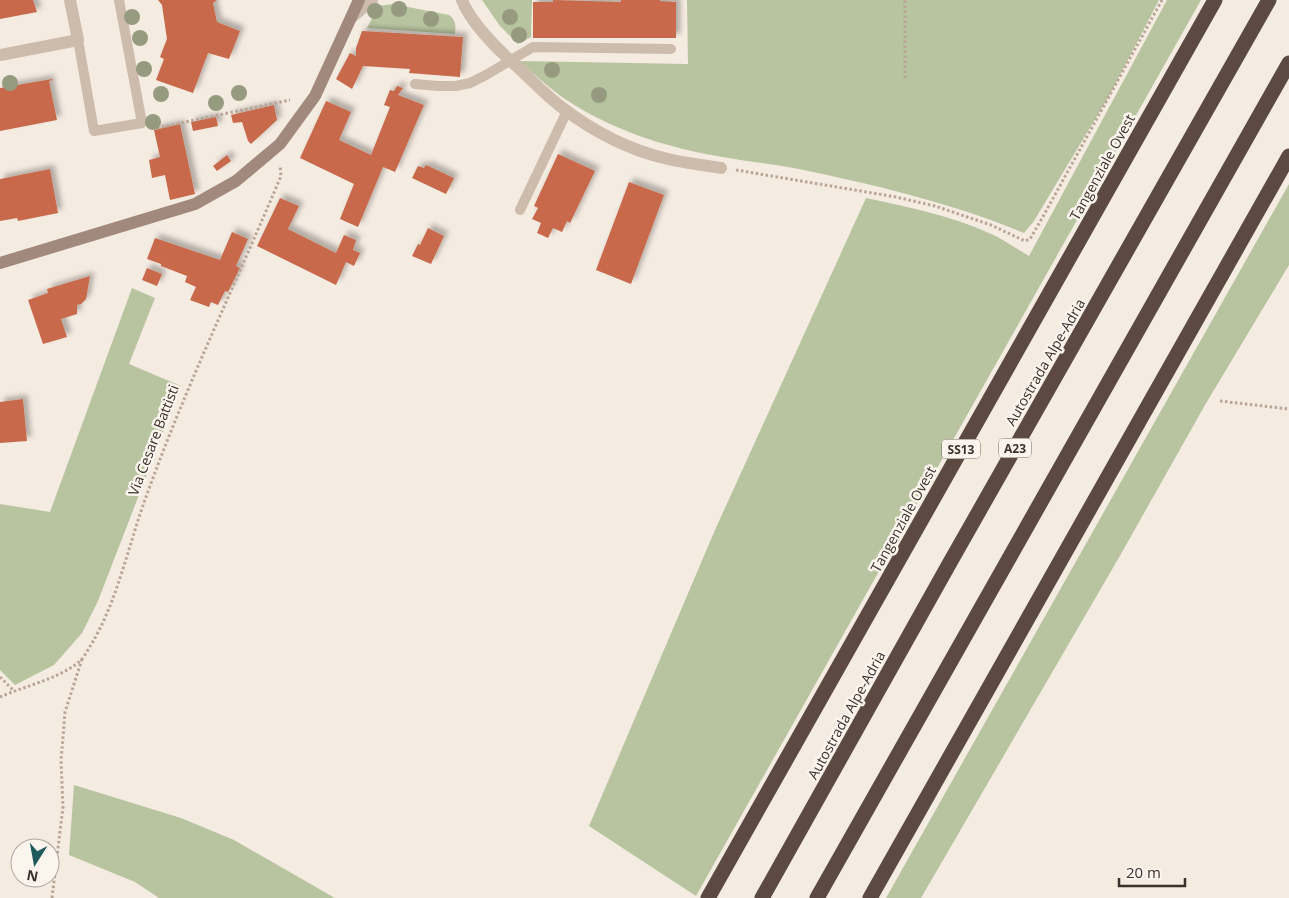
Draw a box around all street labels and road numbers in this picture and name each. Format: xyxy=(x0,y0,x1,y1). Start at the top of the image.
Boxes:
street label: Tangenziale Ovest xyxy=(1065,111,1139,223)
street label: Autostrada Alpe-Adria xyxy=(1001,295,1089,429)
street label: Via Cesare Battisti xyxy=(123,382,183,498)
road number: A23 xyxy=(999,438,1031,458)
road number: SS13 xyxy=(942,439,980,458)
street label: Tangenziale Ovest xyxy=(866,463,940,575)
street label: Autostrada Alpe-Adria xyxy=(803,648,889,782)

